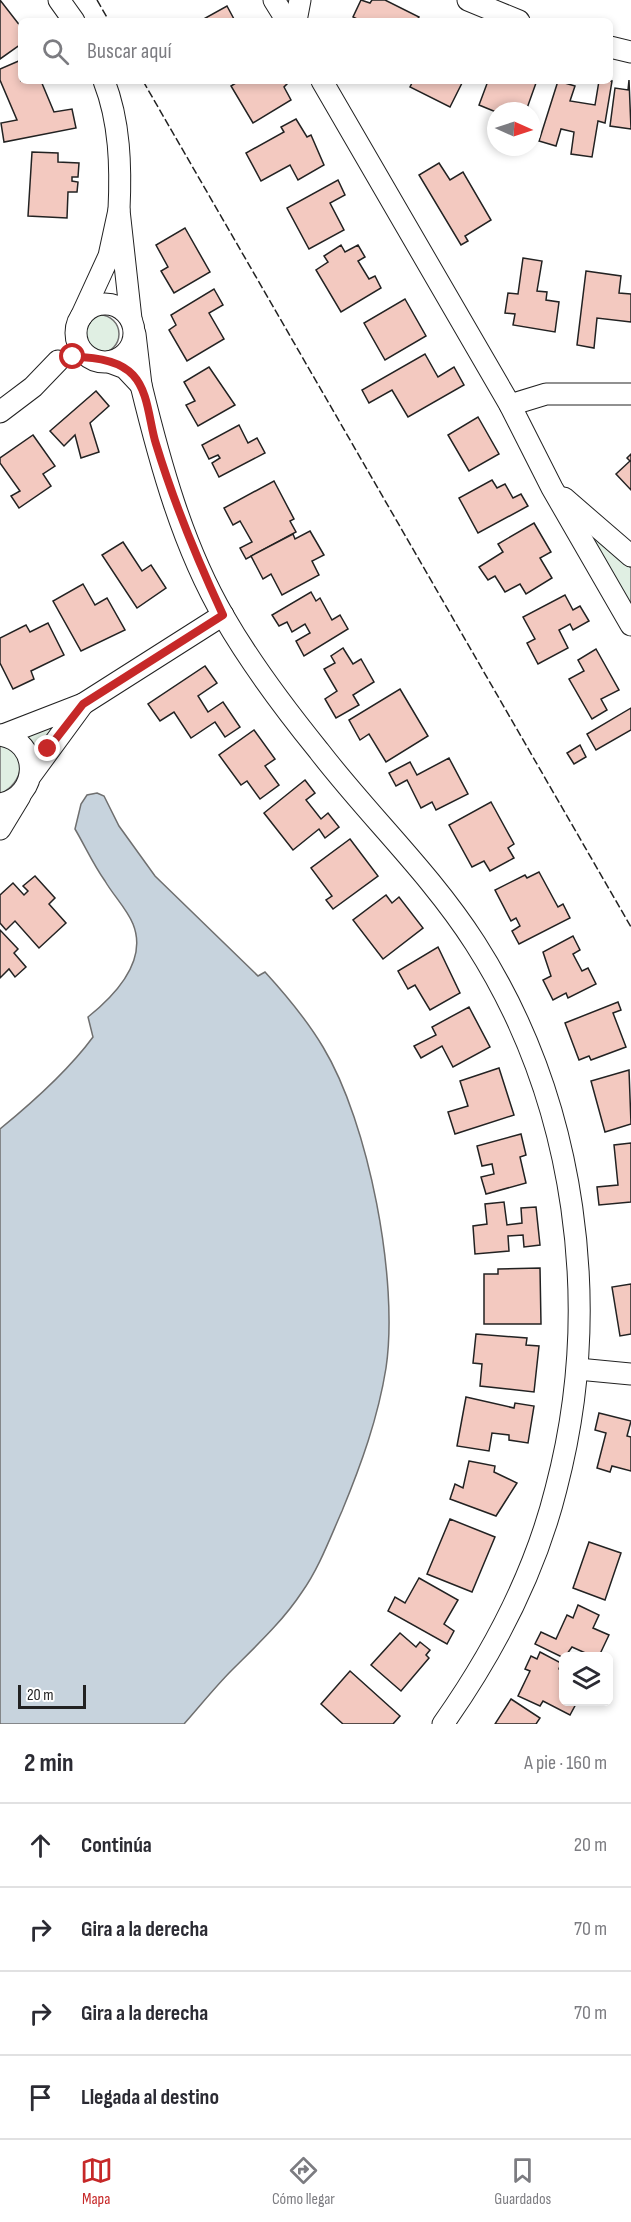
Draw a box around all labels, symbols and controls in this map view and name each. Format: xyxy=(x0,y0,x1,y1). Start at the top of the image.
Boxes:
search box xyxy=(18,18,613,84)
icon: search xyxy=(39,35,72,68)
text: Buscar aquí xyxy=(87,38,172,65)
north arrow xyxy=(487,102,541,156)
route start xyxy=(59,343,85,369)
route end xyxy=(34,735,60,761)
map controls xyxy=(559,1652,613,1706)
button: layers xyxy=(559,1652,613,1706)
scale bar xyxy=(18,1682,86,1710)
text: 20 m xyxy=(27,1686,54,1705)
text: 2 min xyxy=(24,1748,74,1779)
text: A pie · 160 m xyxy=(524,1751,607,1775)
icon: ahead xyxy=(24,1829,57,1862)
text: Continúa xyxy=(81,1832,152,1859)
text: 20 m xyxy=(574,1833,607,1857)
icon: right xyxy=(24,1913,57,1946)
text: Gira a la derecha xyxy=(81,1916,208,1943)
text: 70 m xyxy=(574,1917,607,1941)
icon: right xyxy=(24,1997,57,2030)
text: Gira a la derecha xyxy=(81,2000,208,2027)
text: 70 m xyxy=(574,2001,607,2025)
icon: arrive xyxy=(24,2081,57,2114)
text: Llegada al destino xyxy=(81,2084,219,2111)
tab: Mapa xyxy=(80,2154,113,2209)
tab: Cómo llegar xyxy=(272,2154,335,2209)
tab: Guardados xyxy=(494,2154,551,2209)

